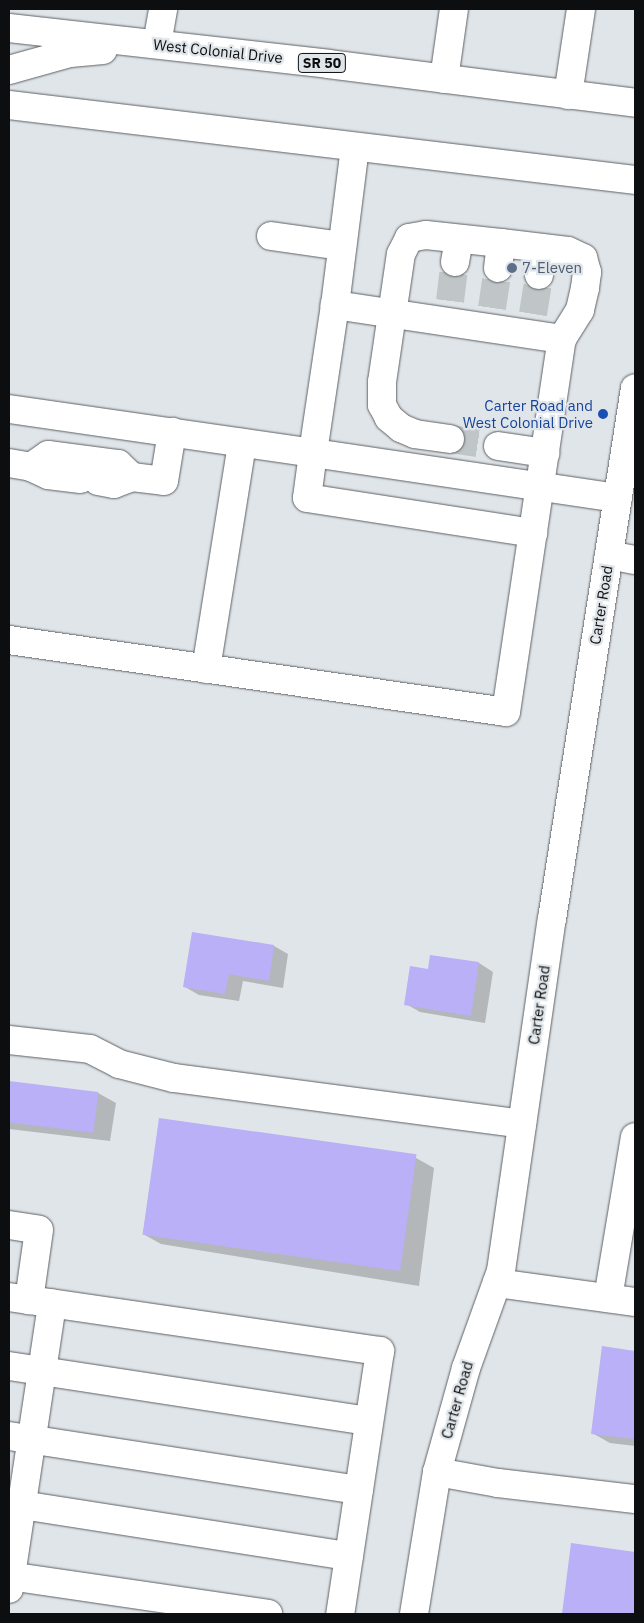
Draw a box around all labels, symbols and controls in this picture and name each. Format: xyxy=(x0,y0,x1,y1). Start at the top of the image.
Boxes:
street label: West Colonial Drive xyxy=(152,35,284,67)
road number: SR 50 xyxy=(297,52,347,74)
place label: 7-Eleven xyxy=(522,259,582,277)
marker: 7-Eleven xyxy=(506,262,518,274)
place label: Carter Road and West Colonial Drive xyxy=(463,396,593,431)
marker: Carter Road and West Colonial Drive xyxy=(597,408,609,420)
street label: Carter Road xyxy=(586,564,616,646)
street label: Carter Road xyxy=(525,964,553,1046)
street label: Carter Road xyxy=(437,1359,477,1441)

